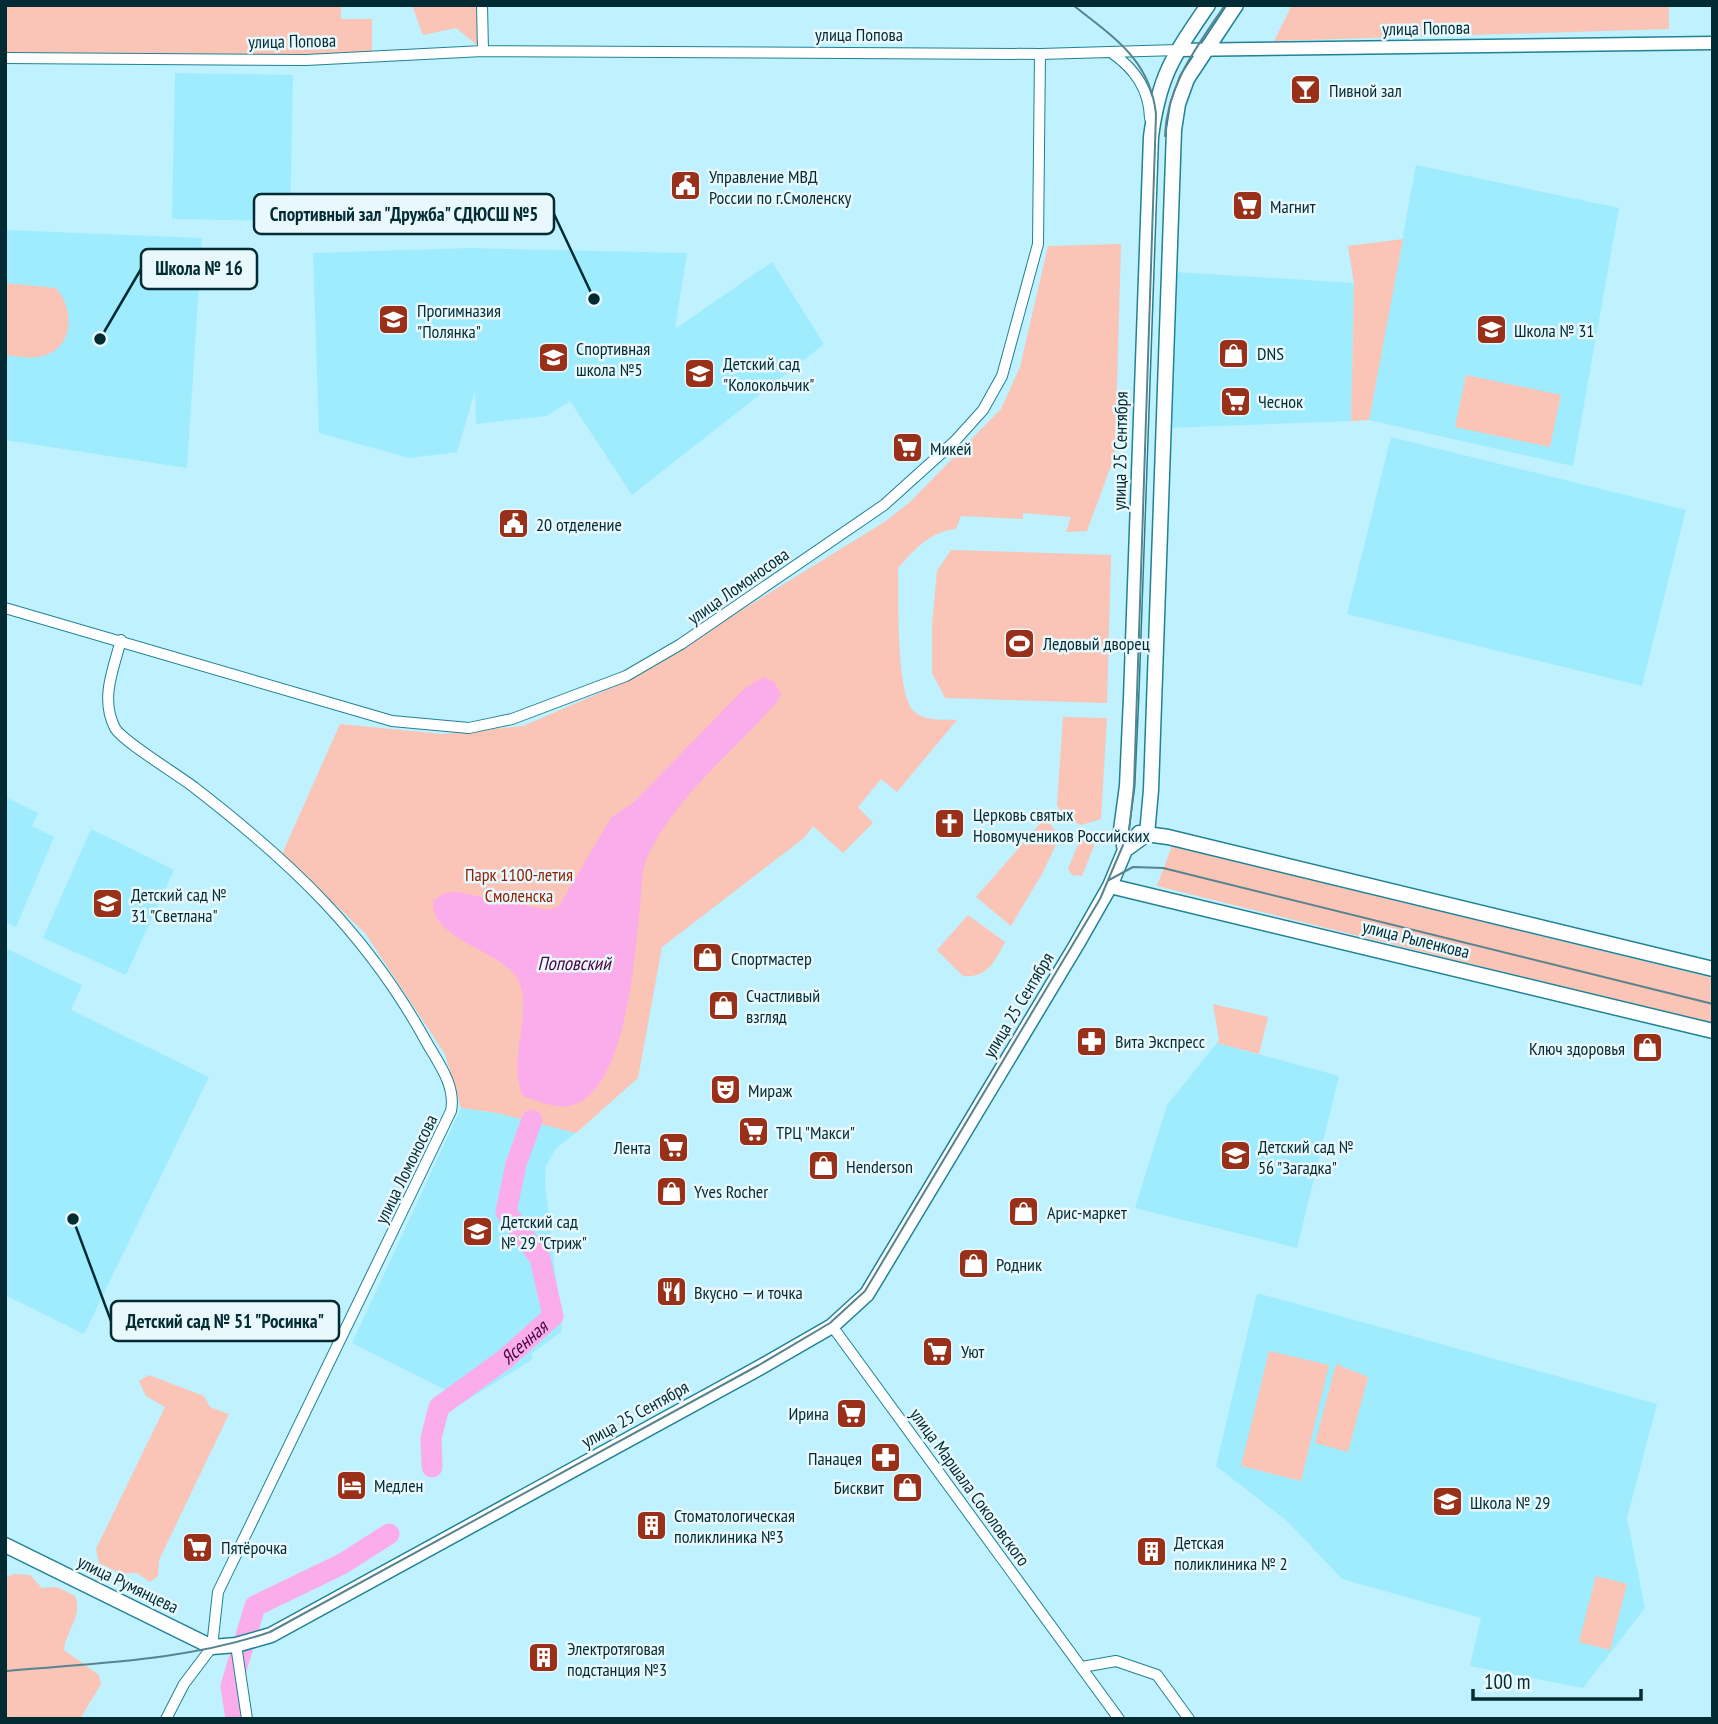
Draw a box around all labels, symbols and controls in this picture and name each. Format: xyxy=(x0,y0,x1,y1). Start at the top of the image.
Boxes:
street label: улица Попова xyxy=(1382,16,1470,40)
street label: улица Попова xyxy=(815,23,903,46)
street label: улица Попова xyxy=(248,29,336,53)
bar icon: Пивной зал xyxy=(1289,73,1323,107)
place label: Пивной зал xyxy=(1329,79,1402,102)
place label: Управление МВД России по г.Смоленску xyxy=(709,165,852,209)
public building icon: Управление МВД России по г.Смоленску xyxy=(669,169,703,203)
supermarket icon: Магнит xyxy=(1230,189,1264,223)
callout: Спортивный зал "Дружба" СДЮСШ №5 xyxy=(254,194,554,234)
place label: Магнит xyxy=(1270,195,1316,218)
text: Спортивный зал "Дружба" СДЮСШ №5 xyxy=(270,202,538,226)
callout: Школа № 16 xyxy=(141,249,257,289)
text: Школа № 16 xyxy=(155,256,243,280)
place label: Прогимназия "Полянка" xyxy=(417,299,501,343)
school or university icon: Прогимназия "Полянка" xyxy=(377,303,411,337)
school or university icon: Школа № 31 xyxy=(1474,313,1508,347)
place label: Школа № 31 xyxy=(1514,319,1594,342)
shop icon: DNS xyxy=(1217,336,1251,370)
place label: Спортивная школа №5 xyxy=(576,337,650,381)
school or university icon: Спортивная школа №5 xyxy=(536,341,570,375)
place label: DNS xyxy=(1257,342,1284,365)
place label: Детский сад "Колокольчик" xyxy=(723,352,815,396)
school or university icon: Детский сад "Колокольчик" xyxy=(683,356,717,390)
supermarket icon: Чеснок xyxy=(1218,384,1252,418)
place label: Чеснок xyxy=(1258,390,1303,413)
street label: улица 25 Сентября xyxy=(1107,391,1133,511)
supermarket icon: Микей xyxy=(890,431,924,465)
place label: Микей xyxy=(930,437,972,460)
public building icon: 20 отделение xyxy=(496,507,530,541)
place label: 20 отделение xyxy=(536,513,622,536)
street label: улица Ломоносова xyxy=(683,543,793,629)
sports icon: Ледовый дворец xyxy=(1003,626,1037,660)
place label: Ледовый дворец xyxy=(1042,632,1150,655)
place label: Церковь святых Новомучеников Российских xyxy=(973,803,1151,847)
church icon: Церковь святых Новомучеников Российских xyxy=(933,807,967,841)
park label: Парк 1100-летия Смоленска xyxy=(465,863,573,907)
place label: Детский сад № 31 "Светлана" xyxy=(131,883,227,927)
school or university icon: Детский сад № 31 "Светлана" xyxy=(91,887,125,921)
street label: улица Рыленкова xyxy=(1360,915,1472,963)
shop icon: Спортмастер xyxy=(691,941,725,975)
place label: Спортмастер xyxy=(731,947,812,970)
street label: улица 25 Сентября xyxy=(977,948,1059,1062)
water label: Поповский xyxy=(537,951,612,975)
place label: Счастливый взгляд xyxy=(746,984,820,1028)
shop icon: Счастливый взгляд xyxy=(706,988,740,1022)
pharmacy icon: Вита Экспресс xyxy=(1075,1024,1109,1058)
place label: Вита Экспресс xyxy=(1115,1030,1206,1053)
shop icon: Ключ здоровья xyxy=(1631,1031,1665,1065)
place label: Ключ здоровья xyxy=(1529,1037,1625,1060)
theatre icon: Мираж xyxy=(708,1073,742,1107)
place label: Мираж xyxy=(748,1079,792,1102)
street label: улица Ломоносова xyxy=(370,1111,442,1227)
supermarket icon: ТРЦ "Макси" xyxy=(736,1115,770,1149)
place label: ТРЦ "Макси" xyxy=(776,1121,855,1144)
supermarket icon: Лента xyxy=(657,1130,691,1164)
place label: Детский сад № 56 "Загадка" xyxy=(1258,1135,1354,1179)
place label: Лента xyxy=(613,1136,651,1159)
school or university icon: Детский сад № 56 "Загадка" xyxy=(1218,1139,1252,1173)
shop icon: Henderson xyxy=(806,1149,840,1183)
place label: Henderson xyxy=(846,1155,913,1178)
shop icon: Yves Rocher xyxy=(654,1174,688,1208)
place label: Yves Rocher xyxy=(694,1180,768,1203)
shop icon: Арис-маркет xyxy=(1007,1195,1041,1229)
place label: Арис-маркет xyxy=(1047,1201,1127,1224)
place label: Детский сад № 29 "Стриж" xyxy=(501,1210,587,1254)
school or university icon: Детский сад № 29 "Стриж" xyxy=(461,1214,495,1248)
shop icon: Родник xyxy=(956,1247,990,1281)
place label: Родник xyxy=(996,1253,1042,1276)
restaurant icon: Вкусно — и точка xyxy=(654,1275,688,1309)
place label: Вкусно — и точка xyxy=(694,1281,803,1304)
callout: Детский сад № 51 "Росинка" xyxy=(111,1301,339,1341)
text: Детский сад № 51 "Росинка" xyxy=(126,1309,324,1333)
water label: Ясенная xyxy=(496,1314,553,1369)
supermarket icon: Уют xyxy=(921,1334,955,1368)
place label: Уют xyxy=(961,1340,985,1363)
street label: улица 25 Сентября xyxy=(577,1375,693,1453)
supermarket icon: Ирина xyxy=(835,1396,869,1430)
place label: Ирина xyxy=(788,1402,829,1425)
street label: улица Маршала Соколовского xyxy=(905,1403,1035,1571)
pharmacy icon: Панацея xyxy=(868,1441,902,1475)
place label: Панацея xyxy=(808,1447,862,1470)
hotel icon: Медлен xyxy=(334,1468,368,1502)
shop icon: Бисквит xyxy=(890,1470,924,1504)
place label: Медлен xyxy=(374,1474,423,1497)
place label: Бисквит xyxy=(834,1476,884,1499)
school or university icon: Школа № 29 xyxy=(1430,1485,1464,1519)
place label: Школа № 29 xyxy=(1470,1491,1550,1514)
place label: Стоматологическая поликлиника №3 xyxy=(674,1504,795,1548)
building icon: Стоматологическая поликлиника №3 xyxy=(634,1508,668,1542)
supermarket icon: Пятёрочка xyxy=(181,1530,215,1564)
place label: Детская поликлиника № 2 xyxy=(1174,1531,1288,1575)
building icon: Детская поликлиника № 2 xyxy=(1134,1535,1168,1569)
place label: Пятёрочка xyxy=(221,1536,287,1559)
street label: улица Румянцева xyxy=(74,1550,182,1618)
place label: Электротяговая подстанция №3 xyxy=(567,1637,667,1681)
building icon: Электротяговая подстанция №3 xyxy=(527,1641,561,1675)
scale bar xyxy=(1473,1658,1641,1702)
text: 100 m xyxy=(1484,1668,1530,1695)

